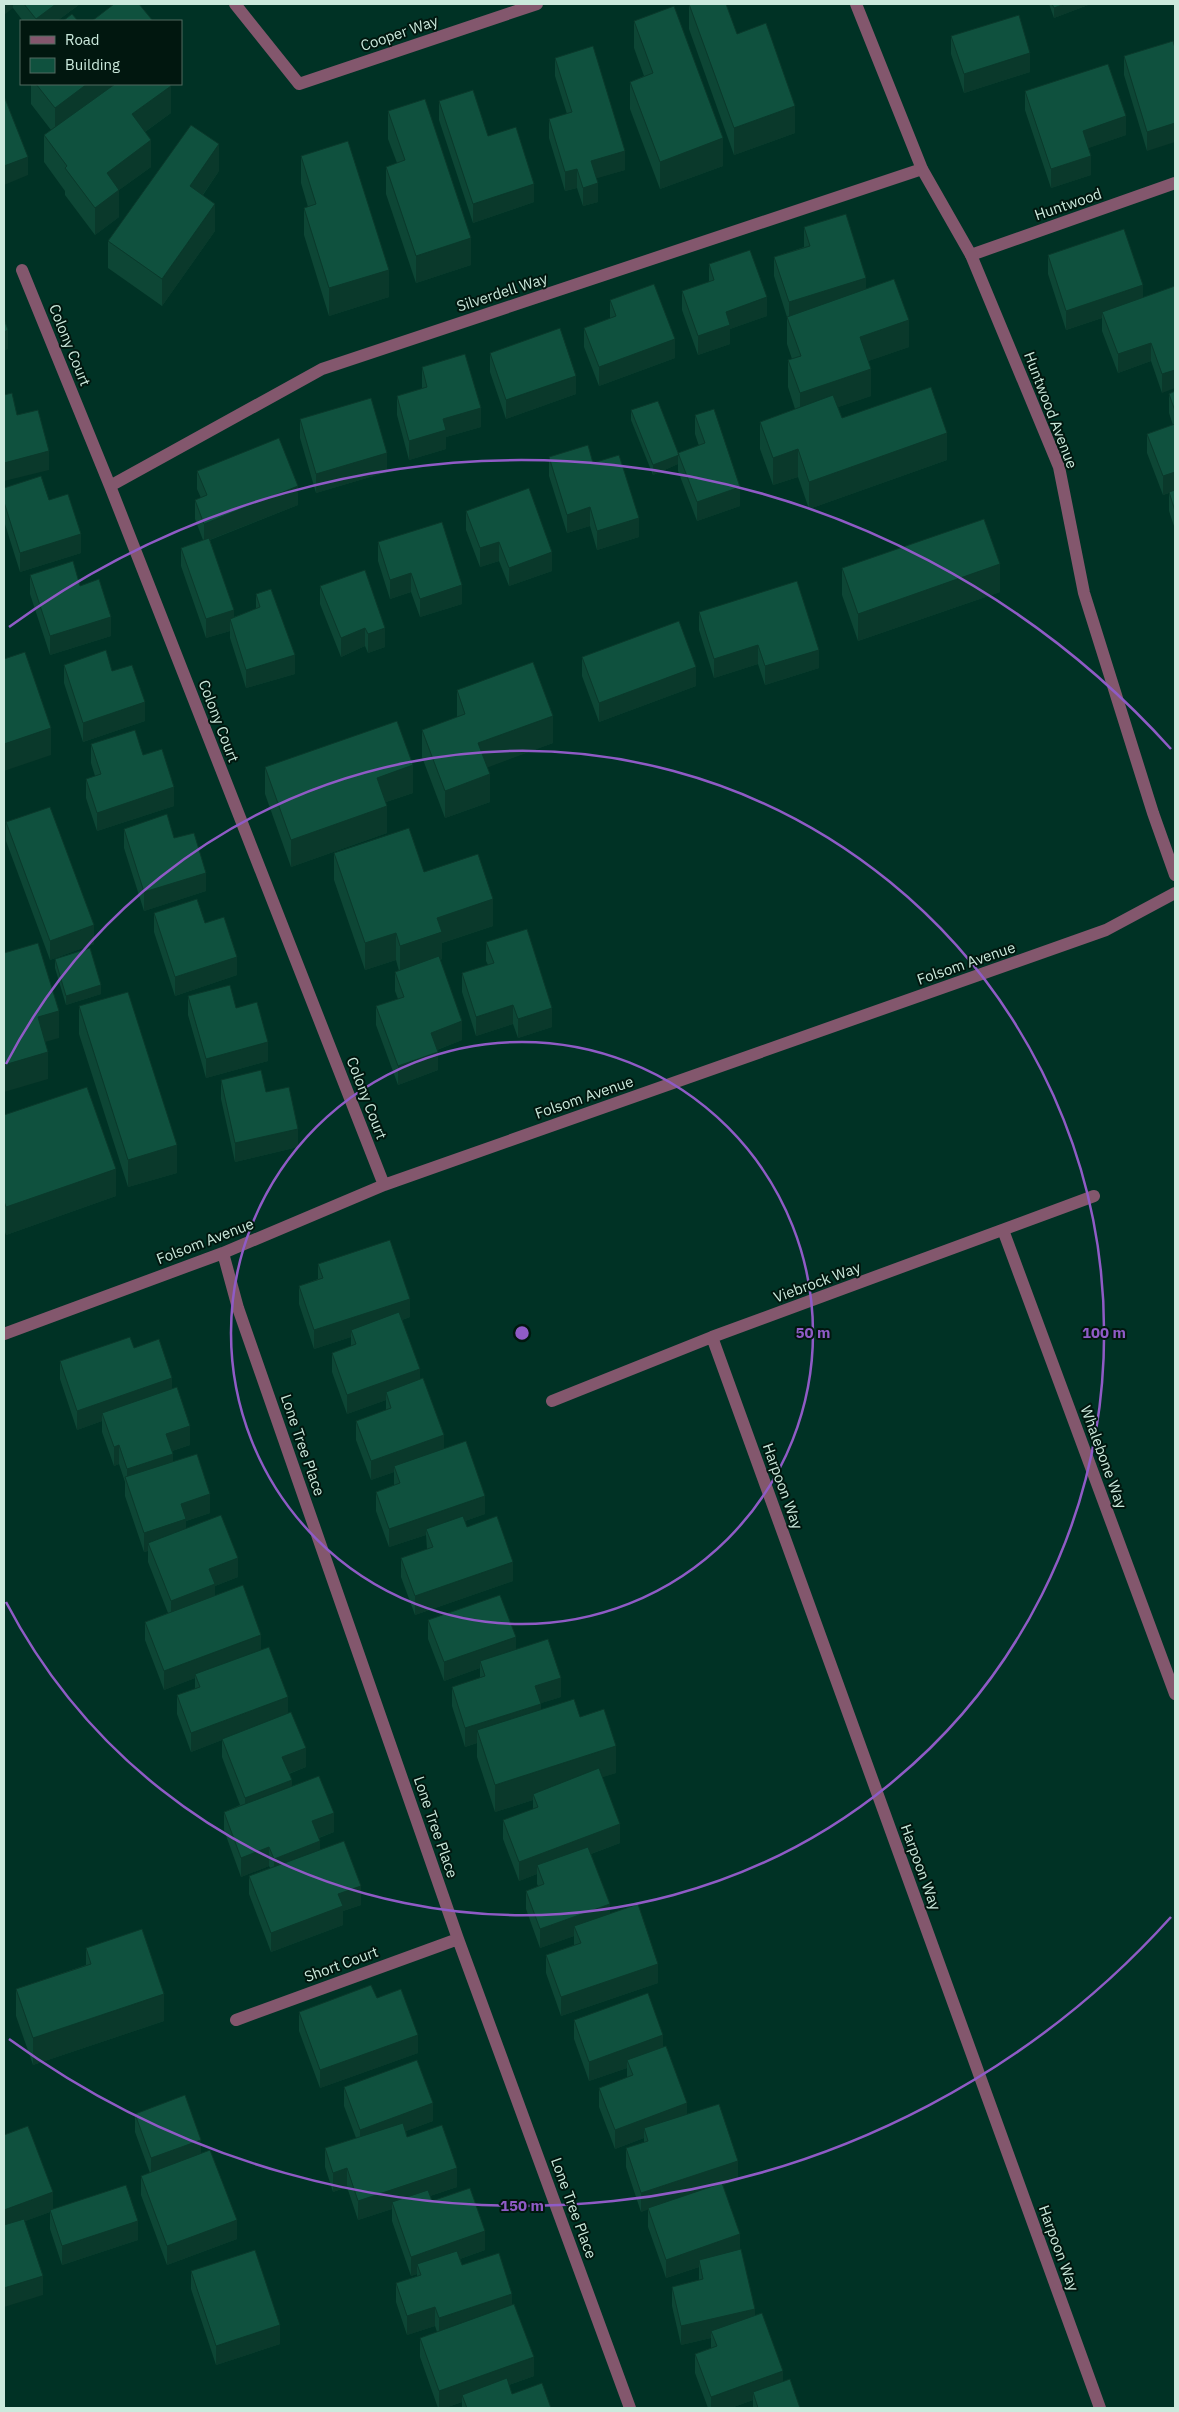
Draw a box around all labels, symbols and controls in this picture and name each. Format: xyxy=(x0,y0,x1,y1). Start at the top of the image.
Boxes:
street label: Cooper Way xyxy=(358,11,441,55)
legend xyxy=(20,20,182,85)
text: Road xyxy=(65,30,100,49)
text: Building xyxy=(65,55,120,74)
street label: Huntwood xyxy=(1032,184,1104,224)
street label: Silverdell Way xyxy=(454,268,550,316)
street label: Colony Court xyxy=(45,301,95,389)
street label: Huntwood Avenue xyxy=(1020,349,1082,471)
street label: Colony Court xyxy=(195,677,243,765)
street label: Folsom Avenue xyxy=(914,937,1018,989)
street label: Colony Court xyxy=(343,1054,391,1142)
street label: Folsom Avenue xyxy=(532,1071,636,1123)
street label: Folsom Avenue xyxy=(154,1214,256,1268)
street label: Viebrock Way xyxy=(771,1257,864,1307)
text: 50 m xyxy=(796,1323,830,1342)
text: 100 m xyxy=(1082,1323,1126,1342)
centre of rings xyxy=(513,1324,531,1342)
street label: Lone Tree Place xyxy=(277,1392,329,1498)
street label: Whalebone Way xyxy=(1077,1403,1132,1512)
street label: Harpoon Way xyxy=(759,1440,808,1532)
street label: Lone Tree Place xyxy=(410,1774,462,1880)
street label: Harpoon Way xyxy=(897,1821,946,1913)
street label: Short Court xyxy=(302,1942,380,1986)
street label: Lone Tree Place xyxy=(547,2155,601,2261)
text: 150 m xyxy=(500,2196,544,2215)
street label: Harpoon Way xyxy=(1035,2202,1084,2294)

